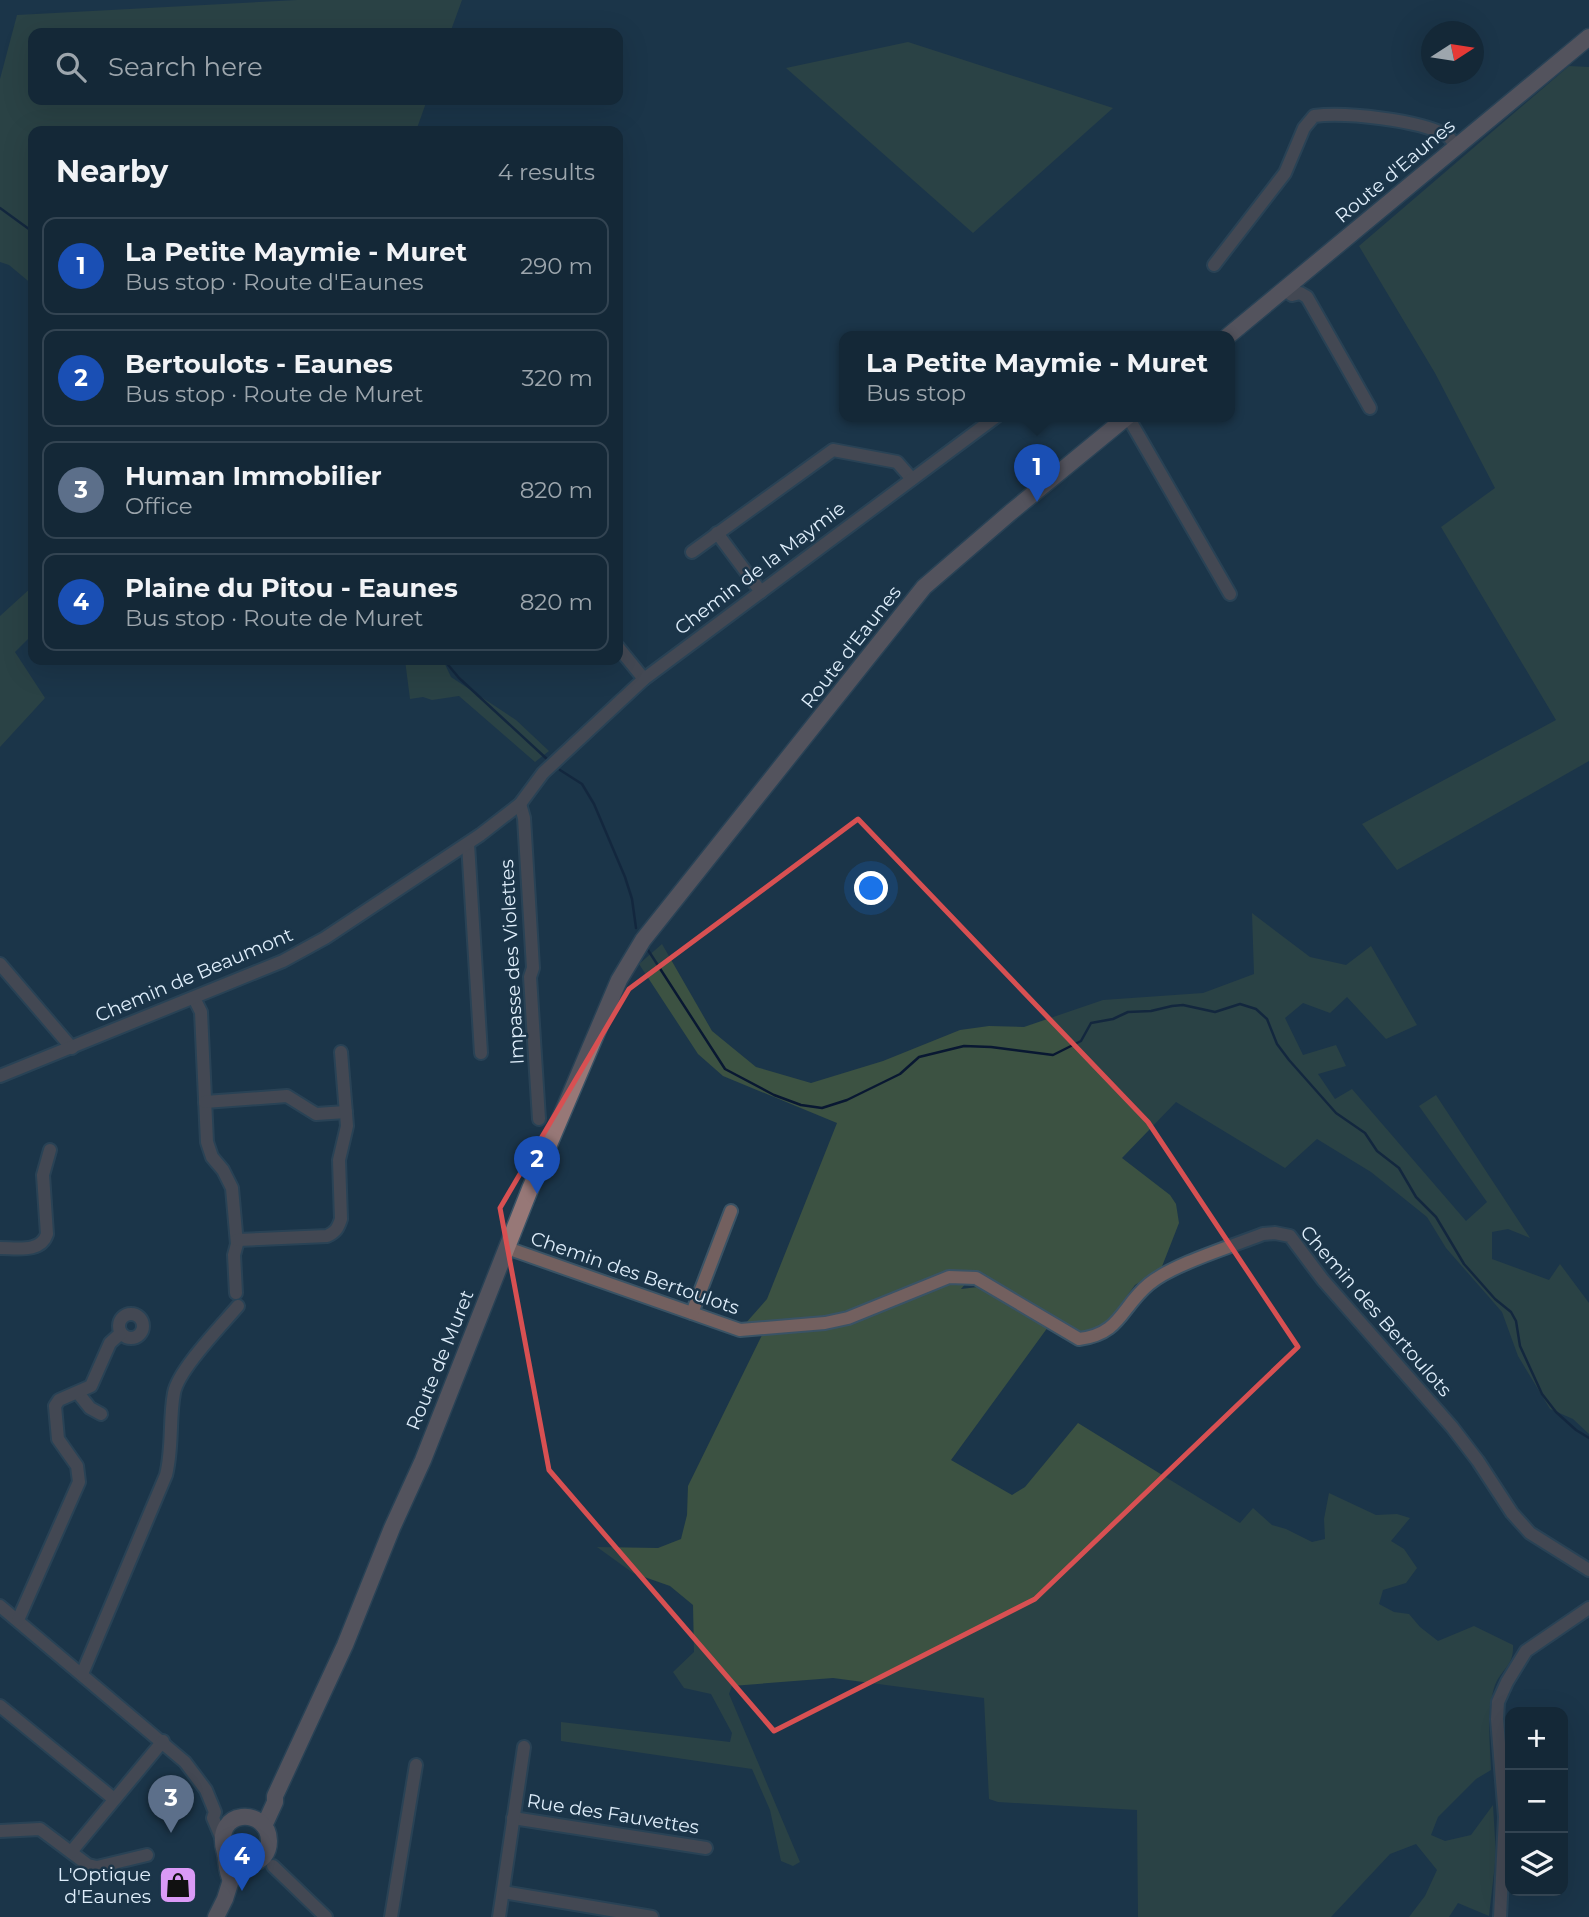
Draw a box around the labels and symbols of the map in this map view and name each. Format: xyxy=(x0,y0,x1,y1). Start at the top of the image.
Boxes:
north arrow xyxy=(1421,21,1484,84)
street label: Route d'Eaunes xyxy=(1331,114,1459,228)
pin: 1 xyxy=(1014,444,1060,502)
street label: Chemin de la Maymie xyxy=(670,496,850,640)
street label: Route d'Eaunes xyxy=(796,581,906,713)
street label: Impasse des Violettes xyxy=(495,859,529,1065)
your location xyxy=(854,871,888,905)
street label: Chemin de Beaumont xyxy=(92,923,296,1027)
pin: 2 xyxy=(514,1136,560,1194)
street label: Chemin des Bertoulots xyxy=(1295,1221,1457,1401)
street label: Chemin des Bertoulots xyxy=(528,1226,742,1320)
street label: Route de Muret xyxy=(401,1286,479,1433)
pin: 3 xyxy=(148,1775,194,1833)
street label: Rue des Fauvettes xyxy=(525,1789,701,1839)
pin: 4 xyxy=(219,1833,265,1891)
place label: L'Optique d'Eaunes xyxy=(58,1863,151,1908)
shop icon: L'Optique d'Eaunes xyxy=(157,1864,199,1906)

